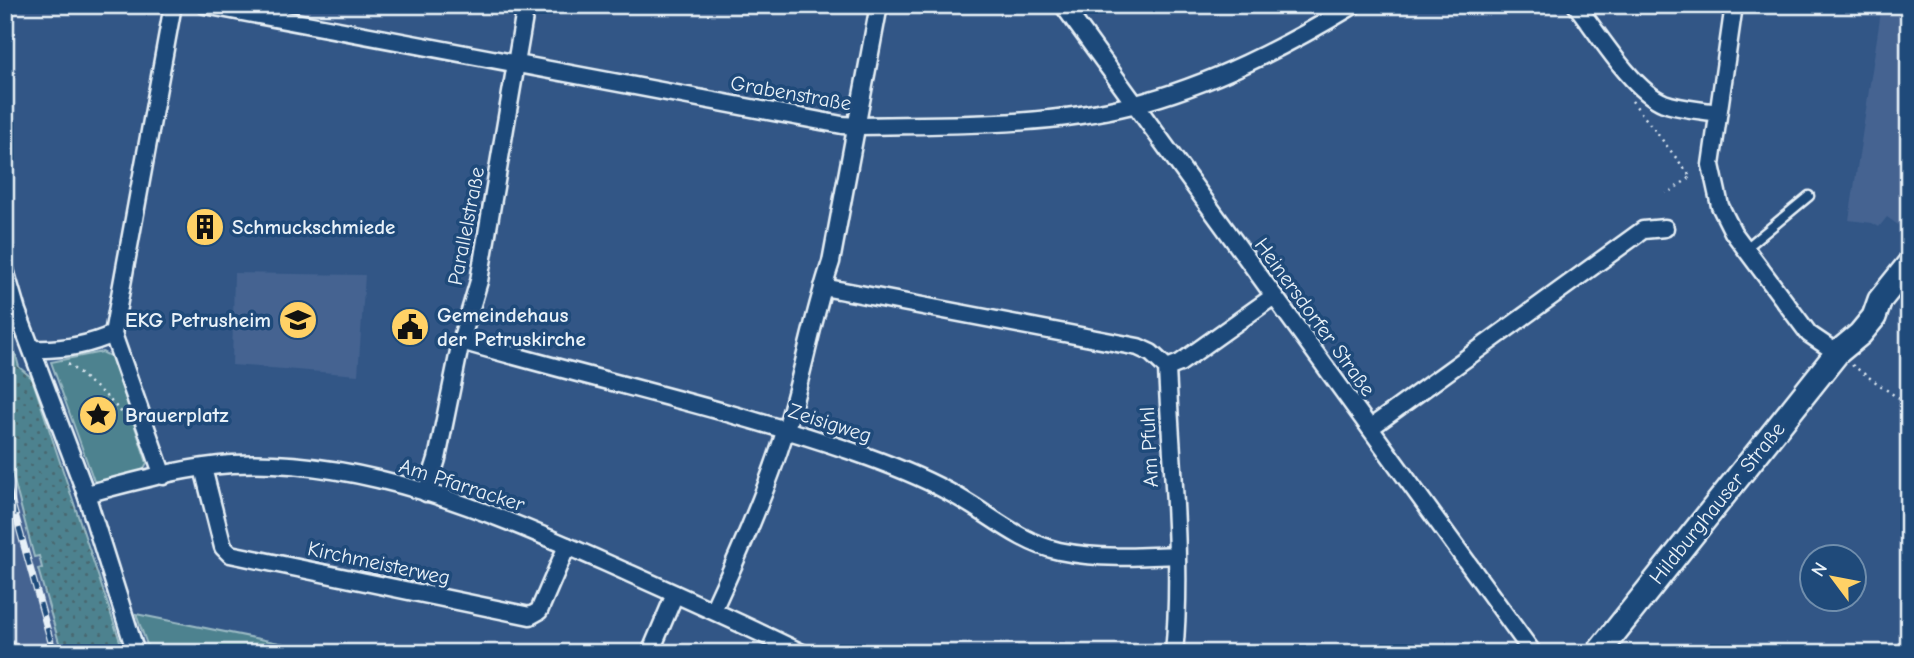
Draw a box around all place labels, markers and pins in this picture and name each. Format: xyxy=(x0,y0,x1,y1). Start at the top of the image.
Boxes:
building icon: Schmuckschmiede xyxy=(184,206,226,248)
place label: Schmuckschmiede xyxy=(232,215,395,239)
school or university icon: EKG Petrusheim xyxy=(277,299,319,341)
place label: Gemeindehaus der Petruskirche xyxy=(437,303,586,351)
public building icon: Gemeindehaus der Petruskirche xyxy=(389,306,431,348)
place label: EKG Petrusheim xyxy=(125,308,271,332)
place icon: Brauerplatz xyxy=(77,394,119,436)
place label: Brauerplatz xyxy=(125,403,228,427)

